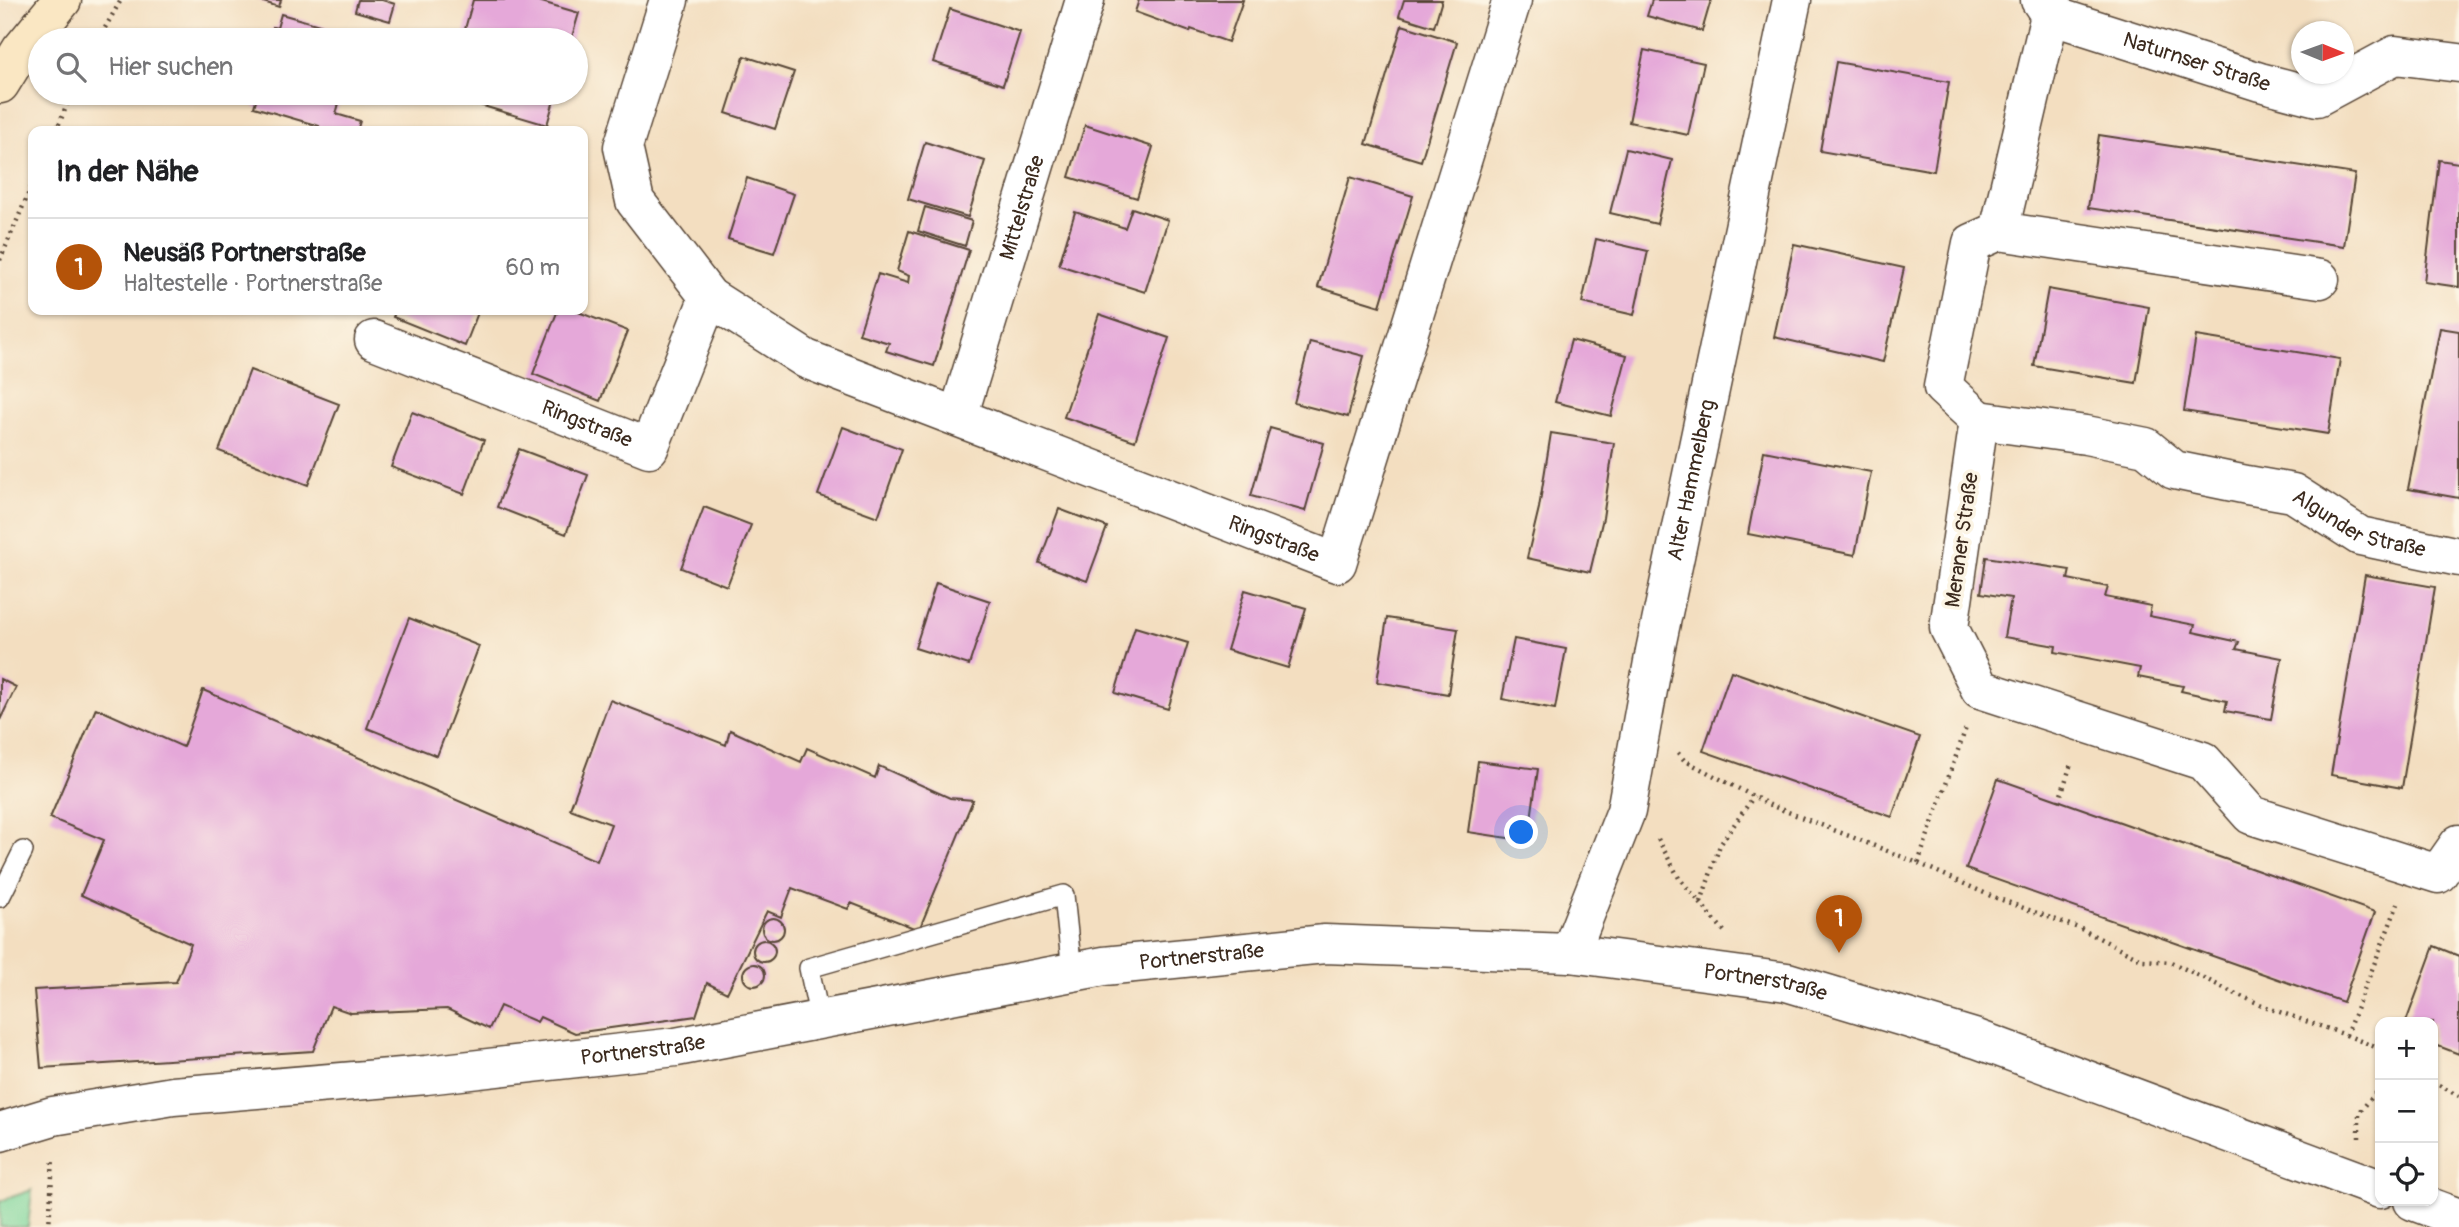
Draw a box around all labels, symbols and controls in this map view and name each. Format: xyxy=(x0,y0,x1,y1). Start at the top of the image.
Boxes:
north arrow xyxy=(2291,21,2354,84)
street label: Naturnser Straße xyxy=(2120,26,2274,98)
search box xyxy=(28,28,588,105)
icon: search xyxy=(52,48,90,86)
text: Hier suchen xyxy=(108,51,233,83)
street label: Mittelstraße xyxy=(993,151,1051,263)
text: In der Nähe xyxy=(56,153,198,190)
text: Neusäß Portnerstraße xyxy=(123,237,366,269)
text: 1 xyxy=(75,253,84,282)
text: 60 m xyxy=(505,253,560,282)
text: Haltestelle · Portnerstraße xyxy=(123,269,382,298)
street label: Ringstraße xyxy=(538,394,637,454)
street label: Alter Hammelberg xyxy=(1661,397,1721,563)
street label: Meraner Straße xyxy=(1939,470,1985,609)
street label: Algunder Straße xyxy=(2287,483,2429,563)
street label: Ringstraße xyxy=(1225,509,1324,569)
your location xyxy=(1504,815,1538,849)
pin: 1 xyxy=(1816,895,1862,953)
street label: Portnerstraße xyxy=(1138,937,1266,976)
street label: Portnerstraße xyxy=(1702,957,1831,1007)
map controls xyxy=(2375,1017,2438,1206)
button: + xyxy=(2375,1017,2438,1080)
street label: Portnerstraße xyxy=(579,1028,708,1071)
button: − xyxy=(2375,1080,2438,1143)
button: locate xyxy=(2375,1143,2438,1206)

